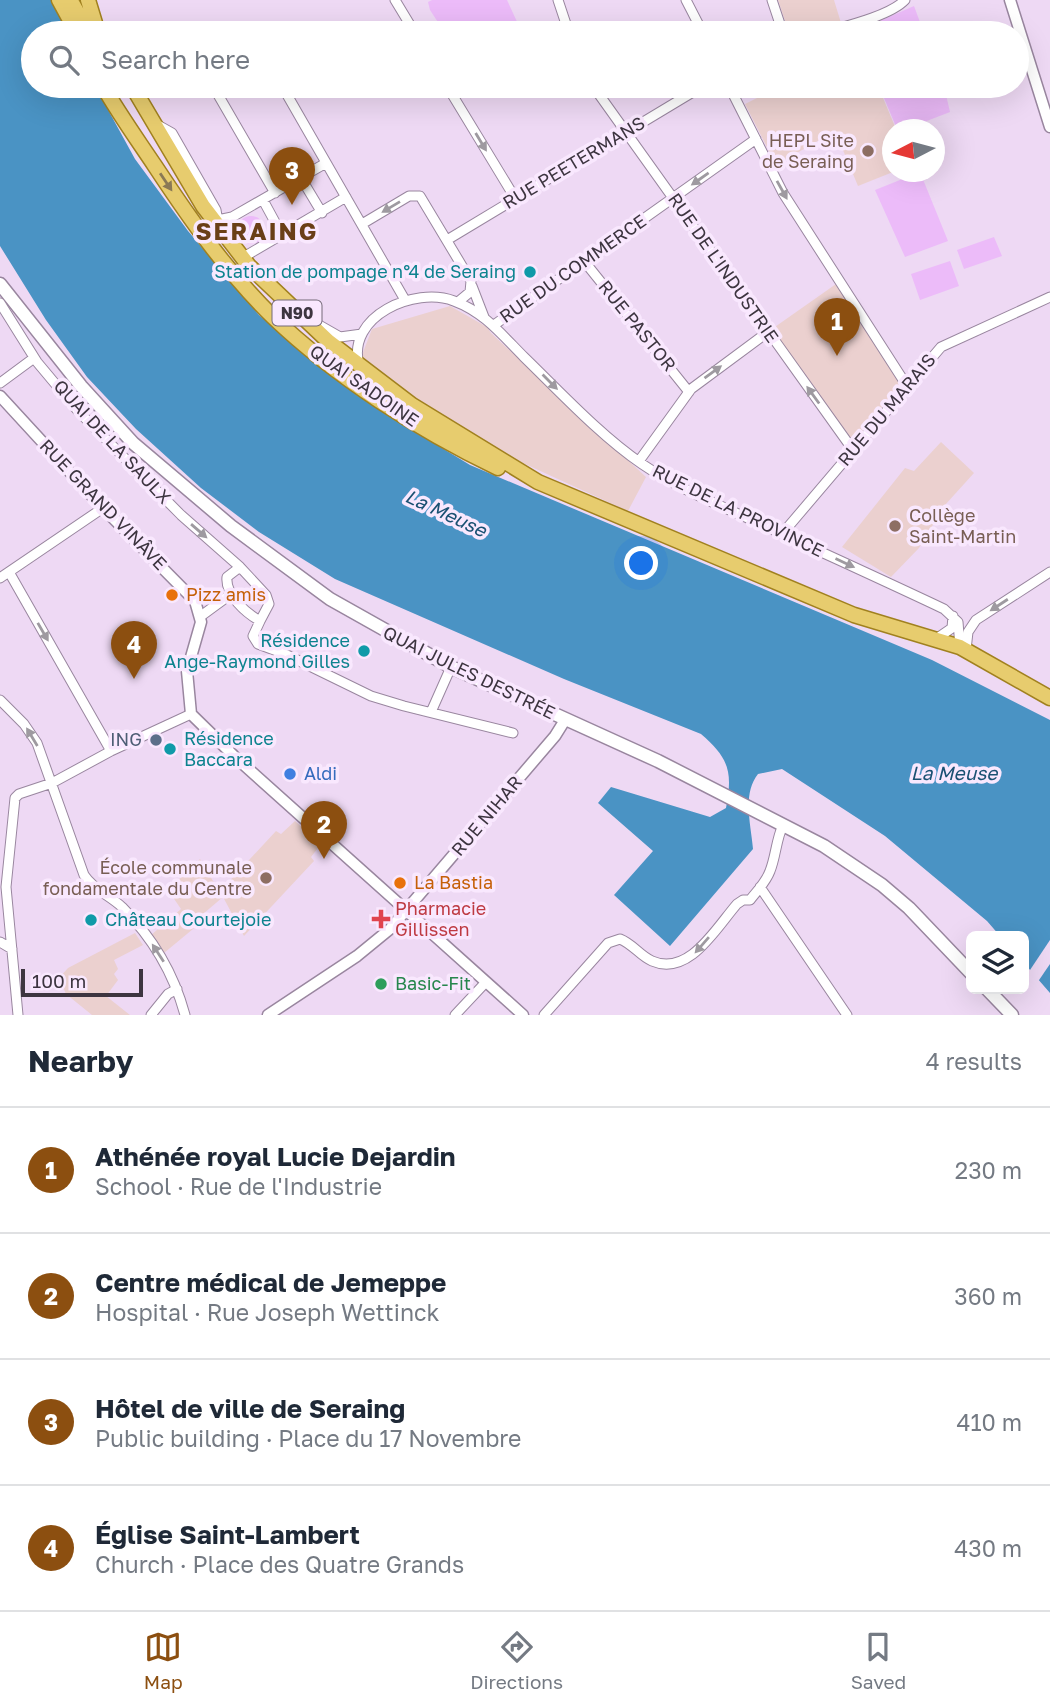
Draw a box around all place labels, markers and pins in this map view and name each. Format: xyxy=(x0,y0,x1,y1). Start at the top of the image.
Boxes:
place label: HEPL Site de Seraing xyxy=(762,129,854,172)
marker: HEPL Site de Seraing xyxy=(860,143,876,159)
pin: 3 xyxy=(269,147,315,205)
place label: Station de pompage n°4 de Seraing xyxy=(214,260,516,282)
marker: Station de pompage n°4 de Seraing xyxy=(522,264,538,280)
pin: 1 xyxy=(814,298,860,356)
place label: Collège Saint-Martin xyxy=(909,504,1016,547)
marker: Collège Saint-Martin xyxy=(887,518,903,534)
place label: Pizz amis xyxy=(186,583,266,605)
marker: Pizz amis xyxy=(164,587,180,603)
pin: 4 xyxy=(111,621,157,679)
place label: Résidence Ange-Raymond Gilles xyxy=(164,629,350,672)
marker: Résidence Ange-Raymond Gilles xyxy=(356,643,372,659)
place label: Résidence Baccara xyxy=(184,727,274,770)
place label: ING xyxy=(110,728,142,750)
marker: ING xyxy=(148,732,164,748)
marker: Résidence Baccara xyxy=(162,741,178,757)
place label: Aldi xyxy=(304,762,337,784)
marker: Aldi xyxy=(282,766,298,782)
pin: 2 xyxy=(301,801,347,859)
place label: École communale fondamentale du Centre xyxy=(43,856,252,899)
marker: École communale fondamentale du Centre xyxy=(258,870,274,886)
place label: La Bastia xyxy=(414,871,493,893)
marker: La Bastia xyxy=(392,875,408,891)
place label: Pharmacie Gillissen xyxy=(395,897,486,940)
place label: Château Courtejoie xyxy=(105,908,271,930)
marker: Pharmacie Gillissen xyxy=(373,911,389,927)
marker: Château Courtejoie xyxy=(83,912,99,928)
place label: Basic-Fit xyxy=(395,972,471,994)
marker: Basic-Fit xyxy=(373,976,389,992)

